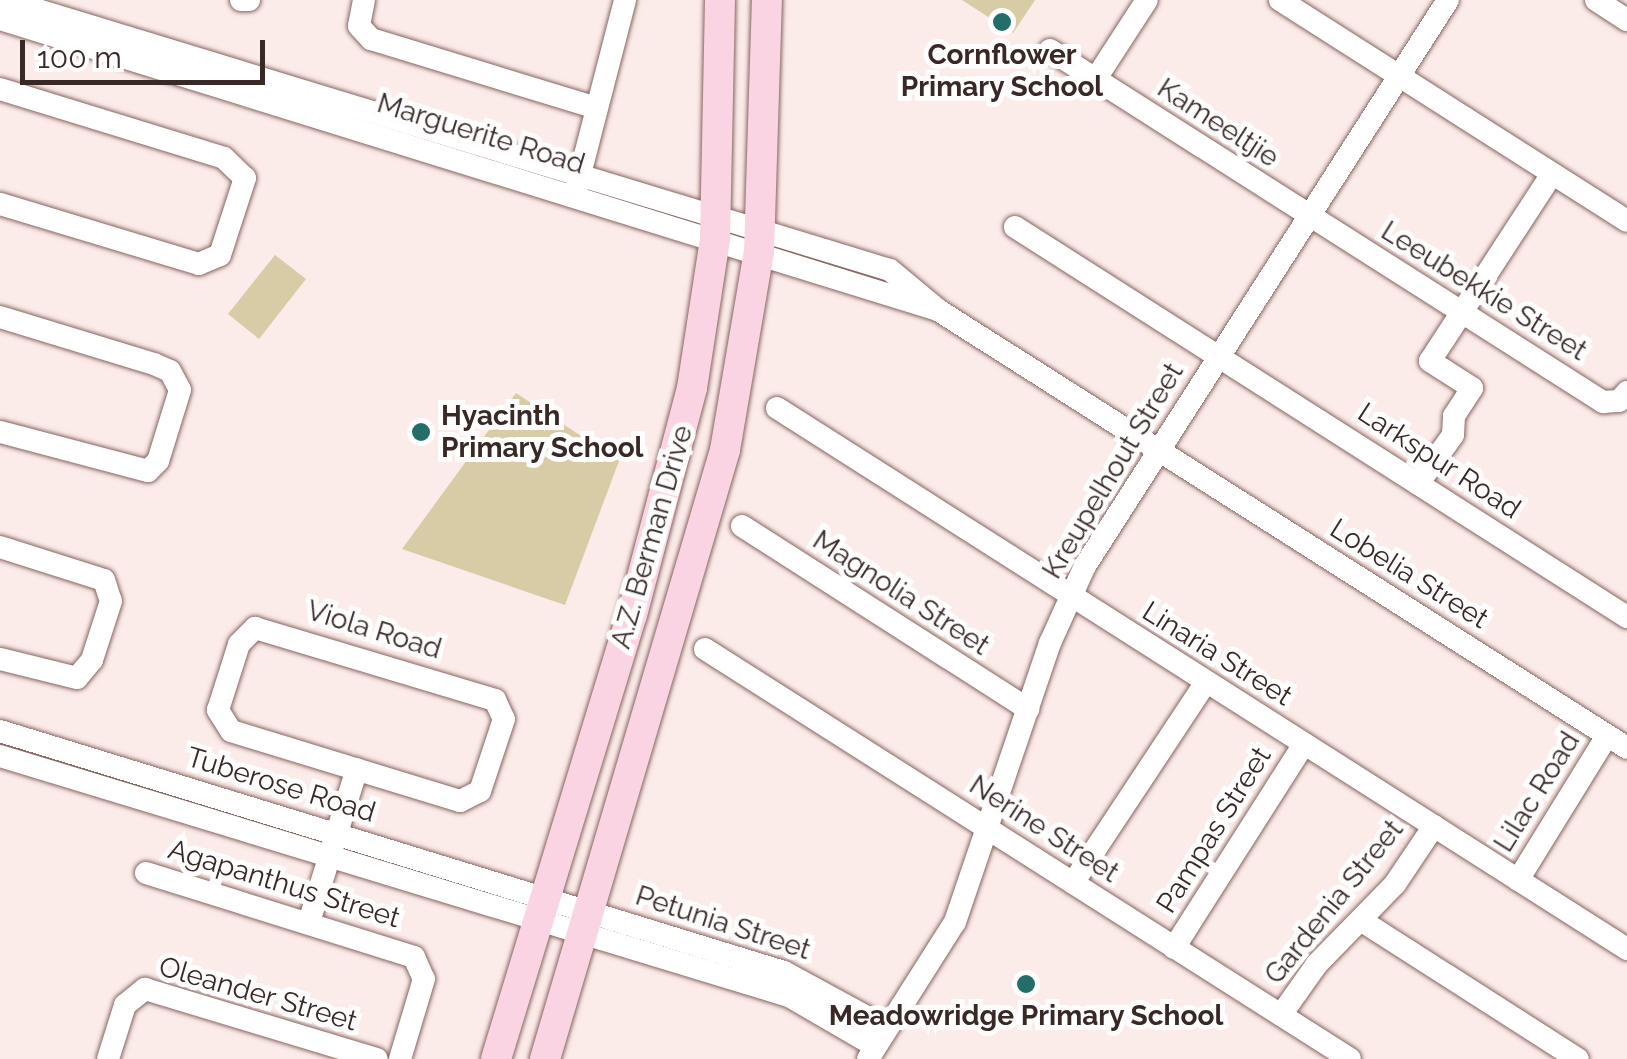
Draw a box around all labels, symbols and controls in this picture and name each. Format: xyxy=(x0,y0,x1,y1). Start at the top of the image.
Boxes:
marker: Cornflower Primary School xyxy=(991,11,1013,33)
scale bar xyxy=(25,20,270,82)
place label: Cornflower Primary School xyxy=(900,38,1104,104)
text: 100 m xyxy=(37,40,122,75)
street label: Kameeltjie xyxy=(1151,71,1285,175)
street label: Marguerite Road xyxy=(373,86,589,182)
street label: Leeubekkie Street xyxy=(1375,214,1593,368)
street label: Kreupelhout Street xyxy=(1035,357,1191,585)
street label: Larkspur Road xyxy=(1351,396,1527,526)
place label: Hyacinth Primary School xyxy=(441,399,644,465)
marker: Hyacinth Primary School xyxy=(410,421,432,443)
street label: A.Z. Berman Drive xyxy=(604,422,700,652)
street label: Lobelia Street xyxy=(1324,512,1494,636)
street label: Magnolia Street xyxy=(806,523,996,663)
street label: Viola Road xyxy=(303,594,445,666)
street label: Linaria Street xyxy=(1136,595,1298,713)
street label: Lilac Road xyxy=(1487,726,1587,858)
street label: Tuberose Road xyxy=(183,740,379,830)
street label: Pampas Street xyxy=(1150,741,1278,919)
street label: Nerine Street xyxy=(963,768,1125,890)
street label: Gardenia Street xyxy=(1258,813,1410,991)
street label: Agapanthus Street xyxy=(164,833,404,935)
street label: Petunia Street xyxy=(631,879,815,967)
street label: Oleander Street xyxy=(155,950,361,1038)
marker: Meadowridge Primary School xyxy=(1015,973,1037,995)
place label: Meadowridge Primary School xyxy=(828,999,1224,1033)

